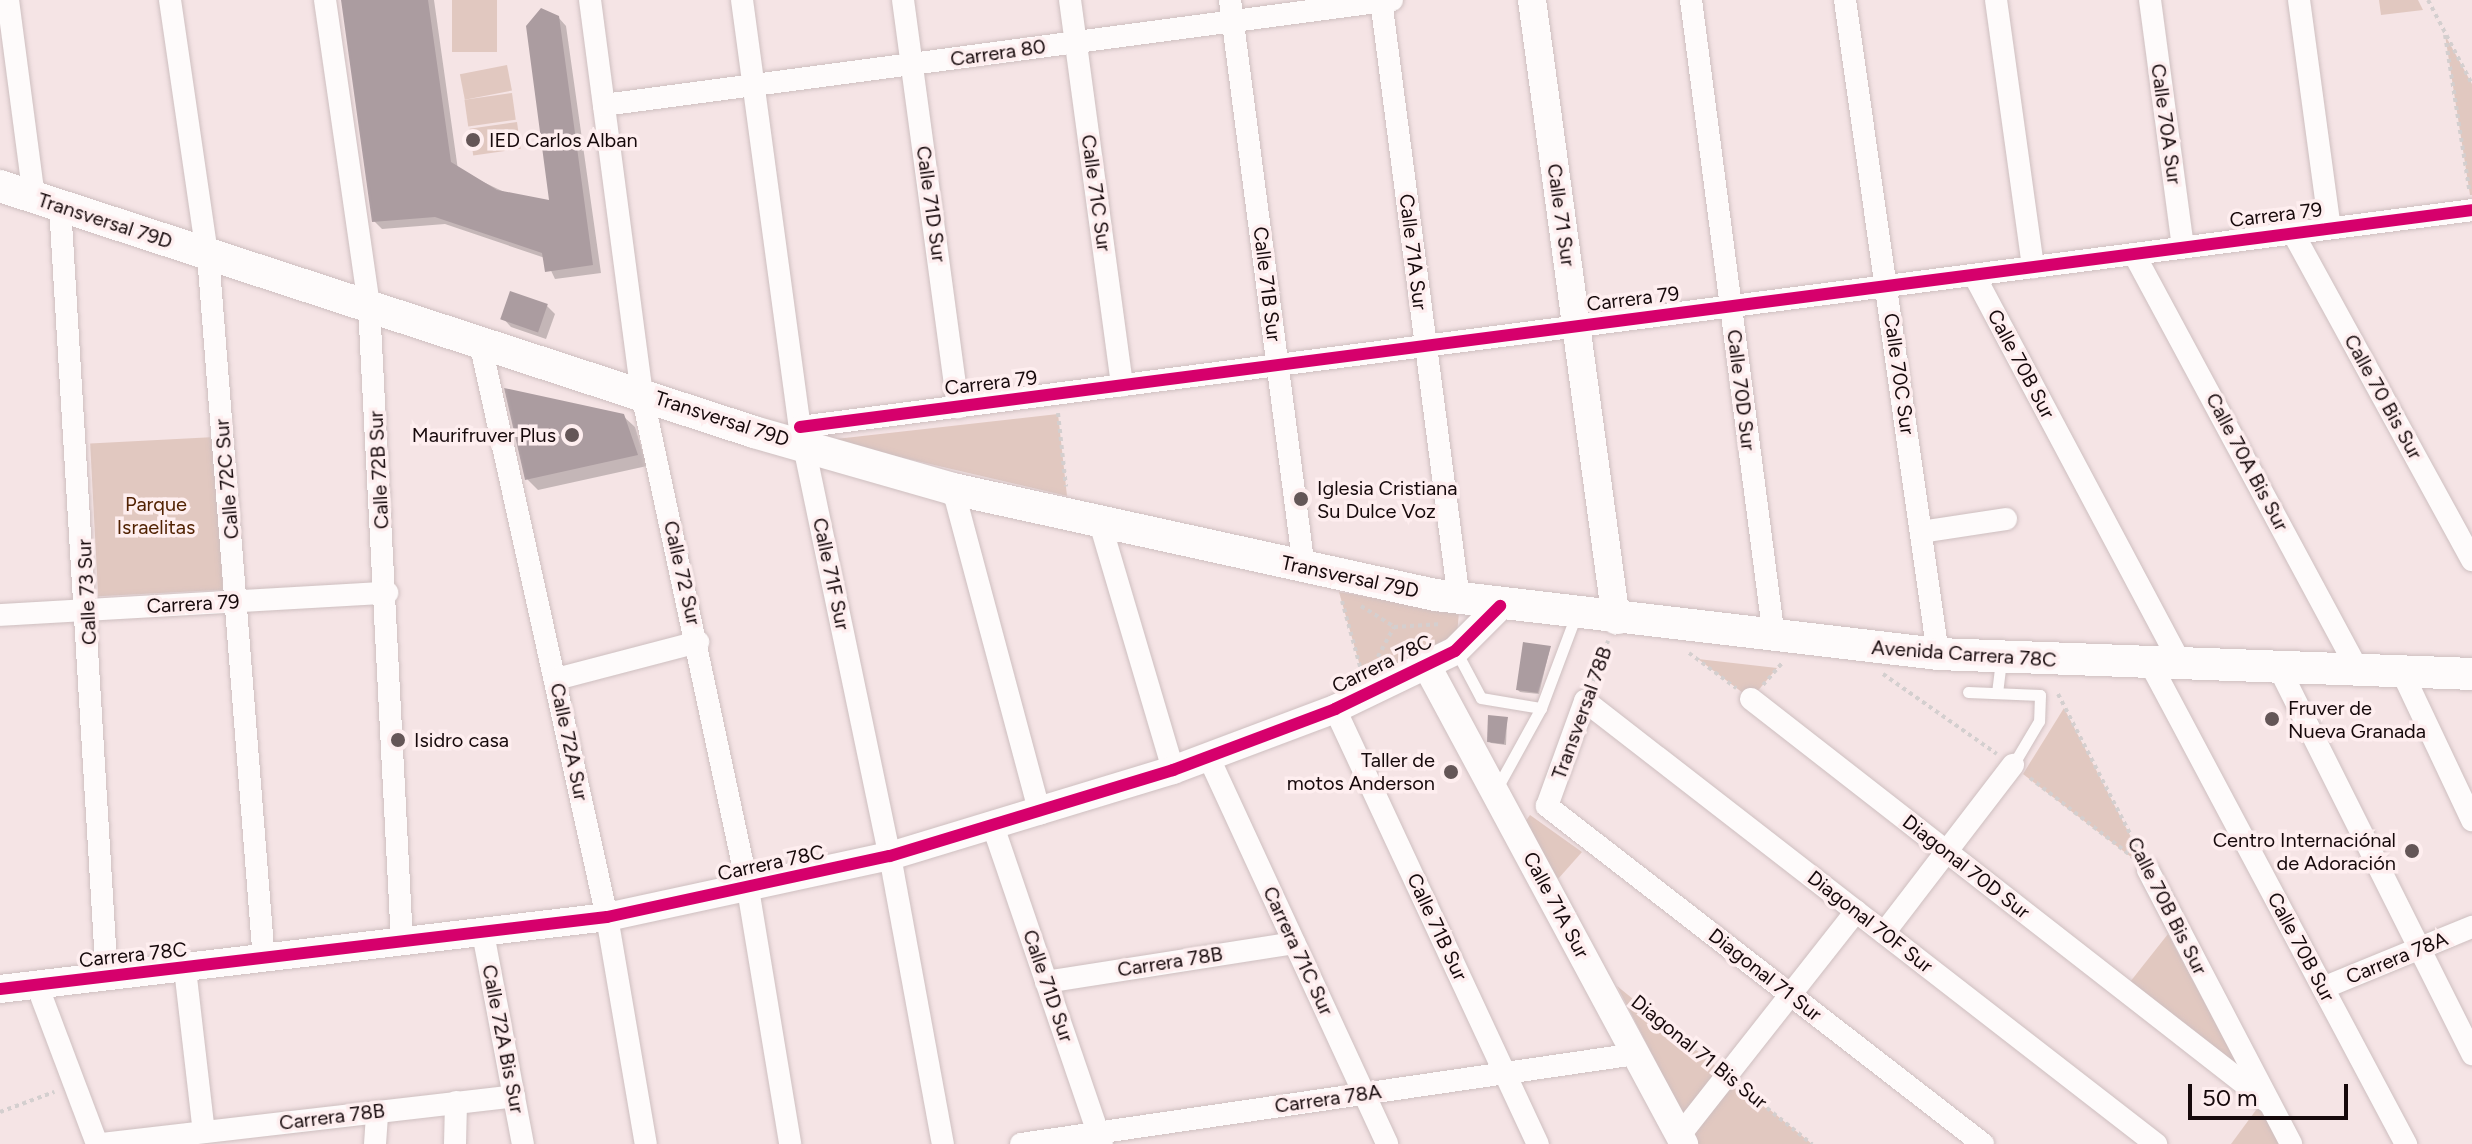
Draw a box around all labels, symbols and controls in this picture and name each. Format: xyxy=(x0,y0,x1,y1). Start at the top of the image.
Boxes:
street label: Carrera 80 xyxy=(949,34,1047,72)
street label: Calle 70A Sur xyxy=(2146,62,2186,186)
place label: IED Carlos Alban xyxy=(489,128,638,152)
marker: IED Carlos Alban xyxy=(464,131,482,149)
street label: Calle 71C Sur xyxy=(1076,133,1116,253)
street label: Calle 71D Sur xyxy=(911,144,951,264)
street label: Calle 71 Sur xyxy=(1542,162,1580,268)
street label: Transversal 79D xyxy=(35,188,175,254)
street label: Calle 71A Sur xyxy=(1394,192,1432,312)
street label: Carrera 79 xyxy=(2228,197,2324,233)
street label: Calle 71B Sur xyxy=(1248,225,1286,343)
street label: Carrera 79 xyxy=(1585,281,1681,317)
street label: Calle 70B Sur xyxy=(1982,305,2060,423)
street label: Calle 70C Sur xyxy=(1879,312,1919,436)
street label: Calle 70D Sur xyxy=(1722,328,1760,452)
street label: Calle 70 Bis Sur xyxy=(2339,330,2427,464)
street label: Carrera 79 xyxy=(943,365,1039,401)
street label: Transversal 79D xyxy=(652,386,792,452)
street label: Calle 70A Bis Sur xyxy=(2201,389,2293,535)
street label: Calle 72B Sur xyxy=(364,410,394,530)
street label: Calle 72C Sur xyxy=(210,418,244,540)
place label: Maurifruver Plus xyxy=(412,423,556,447)
marker: Maurifruver Plus xyxy=(563,426,581,444)
place label: Iglesia Cristiana Su Dulce Voz xyxy=(1317,476,1457,523)
marker: Iglesia Cristiana Su Dulce Voz xyxy=(1292,490,1310,508)
park label: Parque Israelitas xyxy=(117,493,195,540)
street label: Calle 71F Sur xyxy=(807,516,855,632)
street label: Calle 72 Sur xyxy=(658,518,706,628)
street label: Calle 73 Sur xyxy=(72,538,102,646)
street label: Transversal 79D xyxy=(1279,551,1421,603)
street label: Carrera 79 xyxy=(146,590,240,618)
street label: Carrera 78C xyxy=(1328,629,1436,699)
street label: Avenida Carrera 78C xyxy=(1871,636,2057,672)
street label: Transversal 78B xyxy=(1547,643,1617,783)
street label: Calle 72A Sur xyxy=(545,681,593,803)
place label: Fruver de Nueva Granada xyxy=(2288,696,2426,743)
marker: Fruver de Nueva Granada xyxy=(2263,710,2281,728)
place label: Isidro casa xyxy=(414,728,509,752)
marker: Isidro casa xyxy=(389,731,407,749)
place label: Taller de motos Anderson xyxy=(1287,748,1435,795)
marker: Taller de motos Anderson xyxy=(1442,763,1460,781)
street label: Diagonal 70D Sur xyxy=(1898,810,2034,924)
place label: Centro Internaciónal de Adoración xyxy=(2213,828,2396,875)
street label: Calle 70B Bis Sur xyxy=(2122,833,2212,979)
street label: Carrera 78C xyxy=(715,840,827,886)
marker: Centro Internaciónal de Adoración xyxy=(2403,842,2421,860)
street label: Calle 71A Sur xyxy=(1518,848,1594,962)
street label: Diagonal 70F Sur xyxy=(1803,866,1937,978)
street label: Calle 71B Sur xyxy=(1402,870,1472,984)
street label: Carrera 71C Sur xyxy=(1258,883,1338,1019)
street label: Calle 70B Sur xyxy=(2262,888,2340,1006)
street label: Diagonal 71 Sur xyxy=(1704,923,1826,1027)
street label: Calle 71D Sur xyxy=(1018,927,1078,1045)
street label: Carrera 78A xyxy=(2343,927,2451,989)
street label: Carrera 78C xyxy=(78,937,188,973)
street label: Carrera 78B xyxy=(1116,942,1224,982)
street label: Calle 72A Bis Sur xyxy=(477,963,529,1115)
street label: Diagonal 71 Bis Sur xyxy=(1626,990,1772,1114)
scale bar xyxy=(2192,1068,2352,1118)
street label: Carrera 78A xyxy=(1273,1080,1383,1118)
text: 50 m xyxy=(2202,1083,2258,1112)
street label: Carrera 78B xyxy=(278,1099,386,1135)

